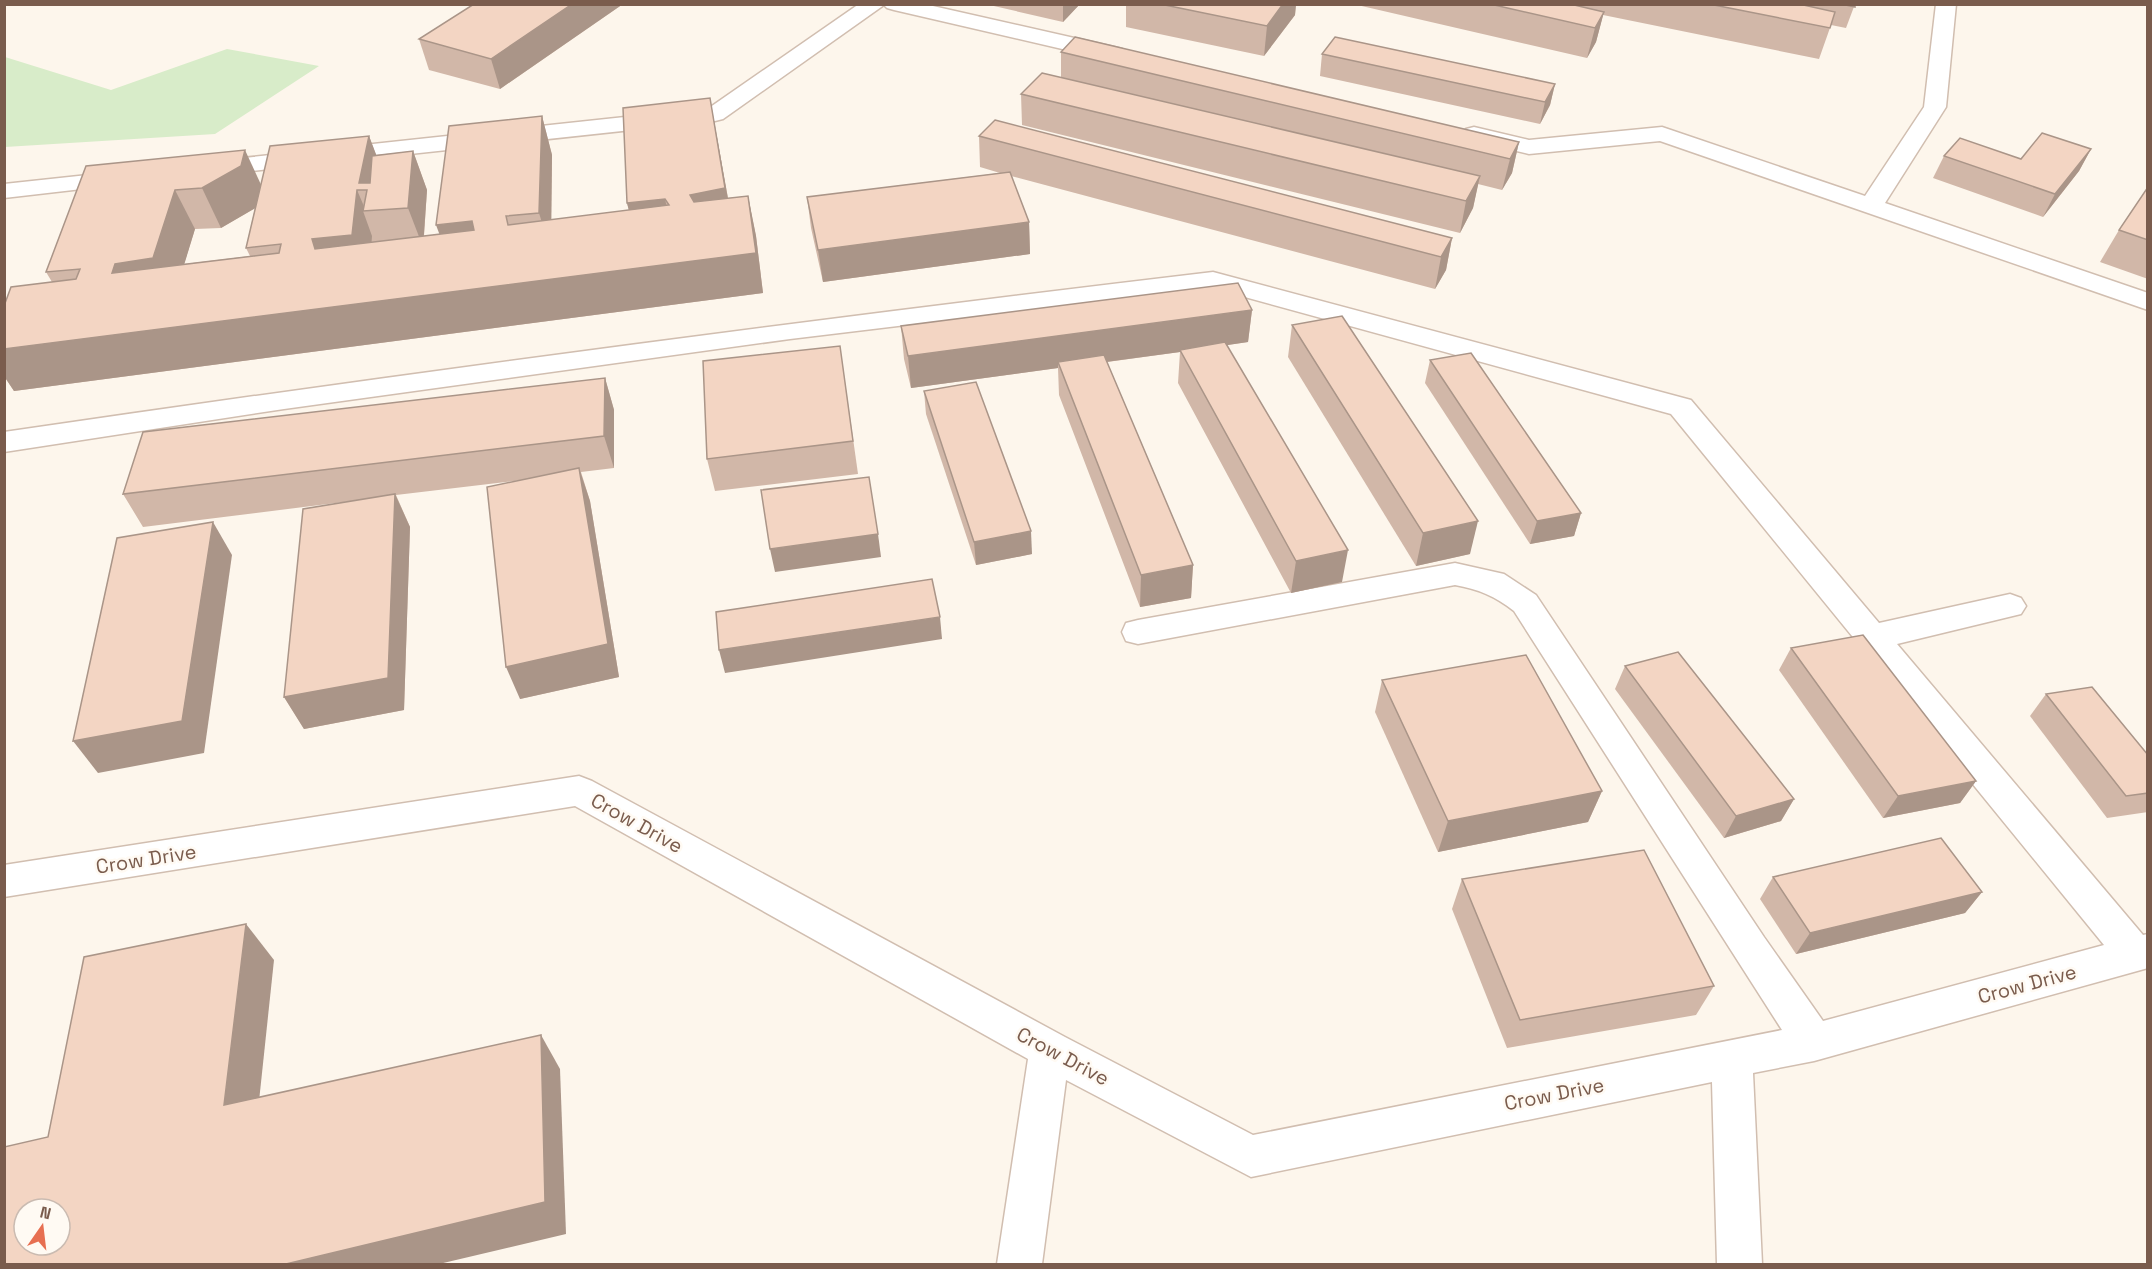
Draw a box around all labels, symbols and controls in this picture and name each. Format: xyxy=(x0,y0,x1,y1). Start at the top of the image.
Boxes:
street label: Crow Drive xyxy=(586,787,688,859)
street label: Crow Drive xyxy=(94,838,198,880)
street label: Crow Drive xyxy=(1975,958,2079,1010)
street label: Crow Drive xyxy=(1012,1021,1114,1091)
street label: Crow Drive xyxy=(1502,1072,1606,1116)
north arrow xyxy=(12,1197,72,1257)
text: N xyxy=(38,1201,53,1224)

